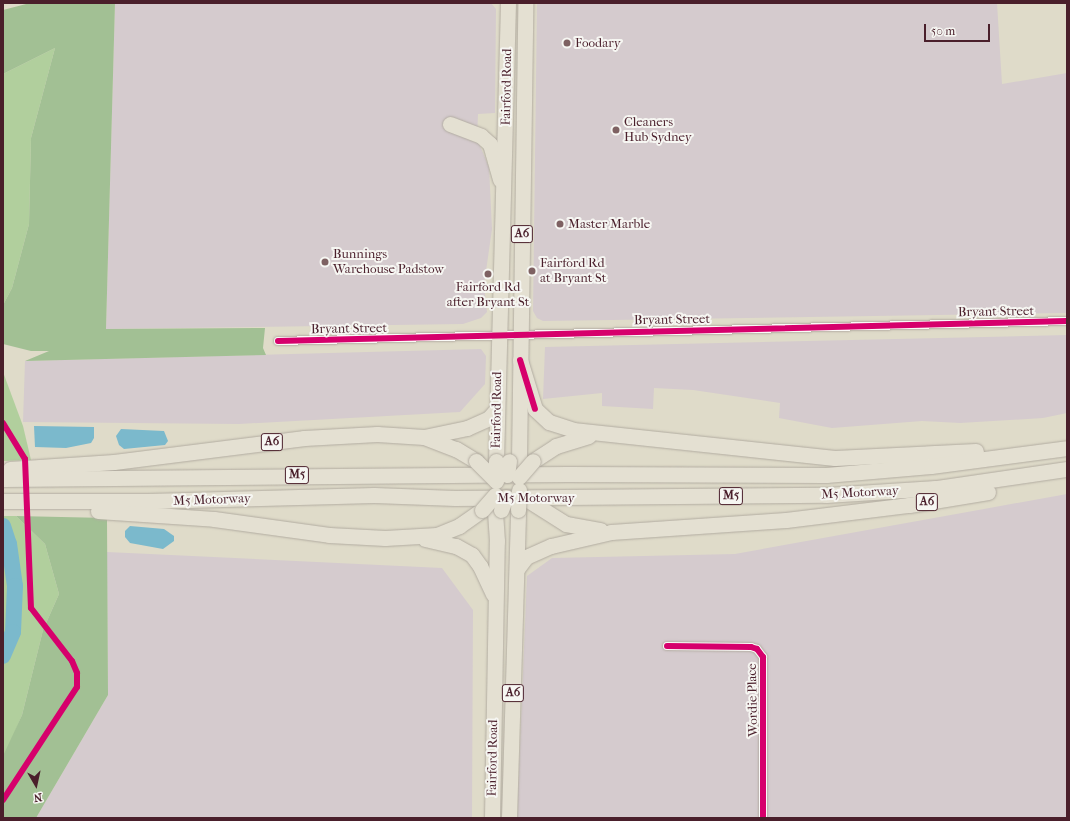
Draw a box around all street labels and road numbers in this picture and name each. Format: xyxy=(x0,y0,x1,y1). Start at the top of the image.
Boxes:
street label: Fairford Road xyxy=(499,48,515,126)
road number: A6 xyxy=(510,224,534,244)
street label: Bryant Street xyxy=(958,304,1034,320)
street label: Bryant Street xyxy=(634,312,710,328)
street label: Bryant Street xyxy=(311,321,387,337)
street label: Fairford Road xyxy=(489,371,505,449)
road number: A6 xyxy=(260,432,284,452)
road number: M5 xyxy=(284,465,310,485)
street label: M5 Motorway xyxy=(821,483,899,503)
road number: M5 xyxy=(718,486,744,506)
street label: M5 Motorway xyxy=(497,490,575,506)
street label: M5 Motorway xyxy=(173,491,251,509)
road number: A6 xyxy=(915,492,939,512)
street label: Wordie Place xyxy=(745,663,761,737)
road number: A6 xyxy=(501,683,525,703)
street label: Fairford Road xyxy=(485,719,501,797)

